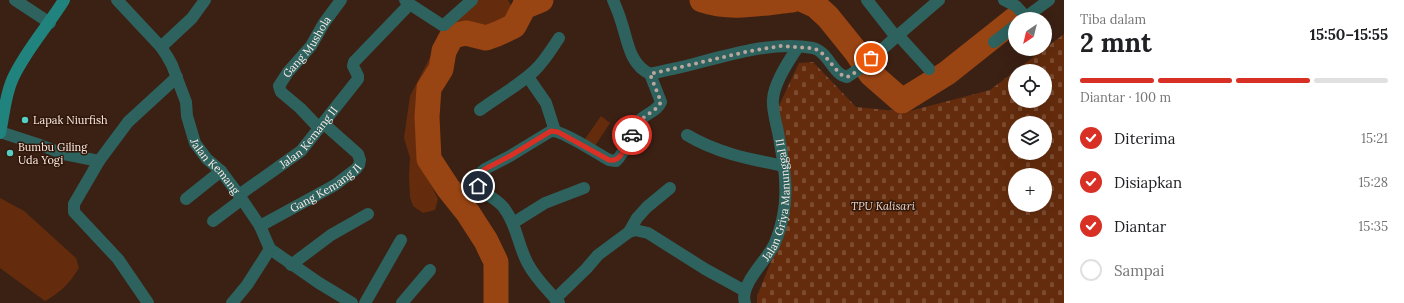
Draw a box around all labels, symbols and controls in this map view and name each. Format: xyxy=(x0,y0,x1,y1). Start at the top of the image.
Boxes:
text: Tiba dalam xyxy=(1080,11,1146,28)
north arrow xyxy=(1008,12,1052,56)
map controls xyxy=(1008,12,1052,212)
street label: Gang Mushola xyxy=(279,13,334,80)
text: 15:50–15:55 xyxy=(1310,25,1388,44)
text: 2 mnt xyxy=(1080,26,1152,59)
pin xyxy=(854,41,888,75)
icon: bag xyxy=(860,47,882,69)
button: locate xyxy=(1008,64,1052,108)
text: Diantar · 100 m xyxy=(1080,89,1171,106)
street label: Jalan Kemang II xyxy=(276,103,341,172)
place label: Lapak Niurfish xyxy=(33,113,108,127)
marker: Lapak Niurfish xyxy=(20,115,30,125)
courier xyxy=(612,115,652,155)
button: layers xyxy=(1008,116,1052,160)
icon: car xyxy=(621,124,643,146)
icon: check xyxy=(1080,127,1102,149)
text: Diterima xyxy=(1114,129,1175,148)
text: 15:21 xyxy=(1361,130,1388,147)
street label: Jalan Kemang xyxy=(187,136,243,198)
street label: Jalan Griya Manunggal II xyxy=(758,137,793,264)
place label: Bumbu Giling Uda Yogi xyxy=(18,140,88,167)
marker: Bumbu Giling Uda Yogi xyxy=(5,148,15,158)
street label: Gang Kemang II xyxy=(287,161,365,215)
button: + xyxy=(1008,168,1052,212)
pin xyxy=(461,169,495,203)
icon: check xyxy=(1080,171,1102,193)
text: Disiapkan xyxy=(1114,173,1182,192)
text: 15:28 xyxy=(1359,174,1388,191)
icon: home xyxy=(467,175,489,197)
park label: TPU Kalisari xyxy=(851,199,915,213)
icon: check xyxy=(1080,215,1102,237)
text: Diantar xyxy=(1114,217,1166,236)
text: 15:35 xyxy=(1359,218,1388,235)
text: Sampai xyxy=(1114,261,1165,280)

